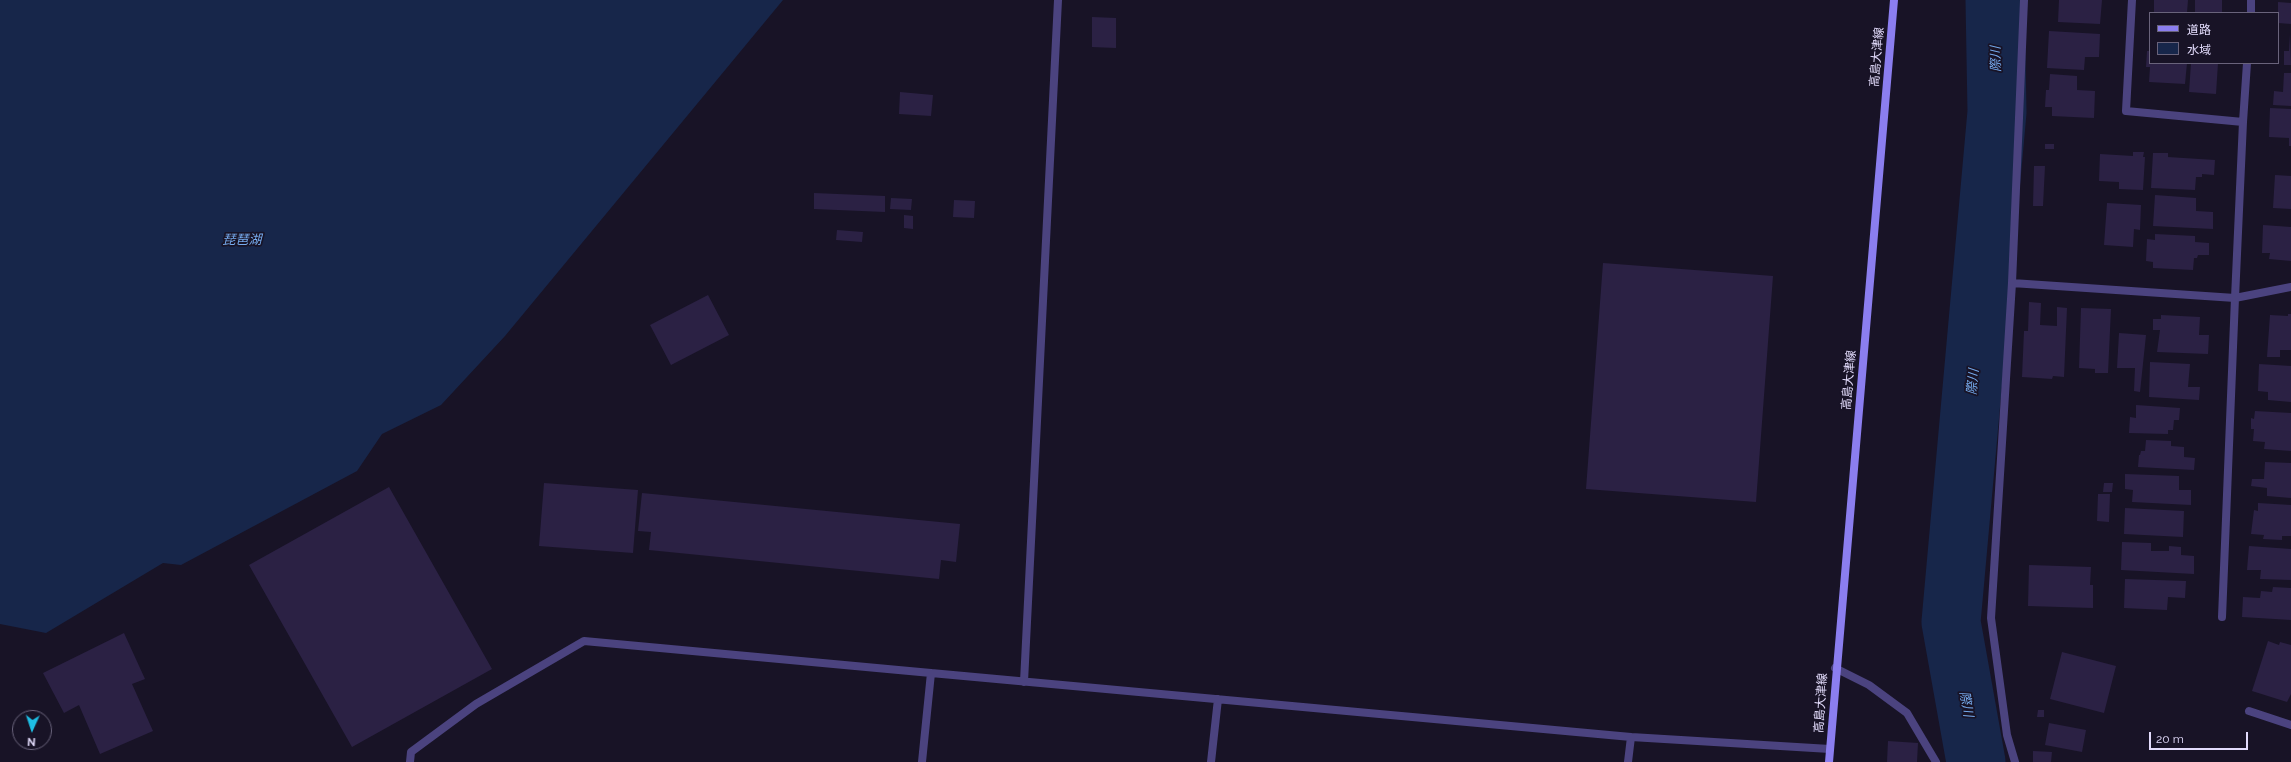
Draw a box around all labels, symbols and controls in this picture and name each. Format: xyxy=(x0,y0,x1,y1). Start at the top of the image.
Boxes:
legend xyxy=(2149,12,2279,64)
text: 道路 xyxy=(2187,23,2211,37)
street label: 高島大津線 xyxy=(1867,26,1887,88)
text: 水域 xyxy=(2187,43,2211,57)
water label: 際川 xyxy=(1988,46,2004,72)
water label: 琵琶湖 xyxy=(223,232,261,248)
street label: 高島大津線 xyxy=(1839,349,1859,411)
water label: 際川 xyxy=(1964,368,1982,396)
street label: 高島大津線 xyxy=(1812,673,1830,733)
water label: 際川 xyxy=(1956,690,1976,718)
north arrow xyxy=(12,710,52,750)
scale bar xyxy=(2151,724,2250,750)
text: 20 m xyxy=(2156,732,2184,746)
text: N xyxy=(27,735,36,748)

